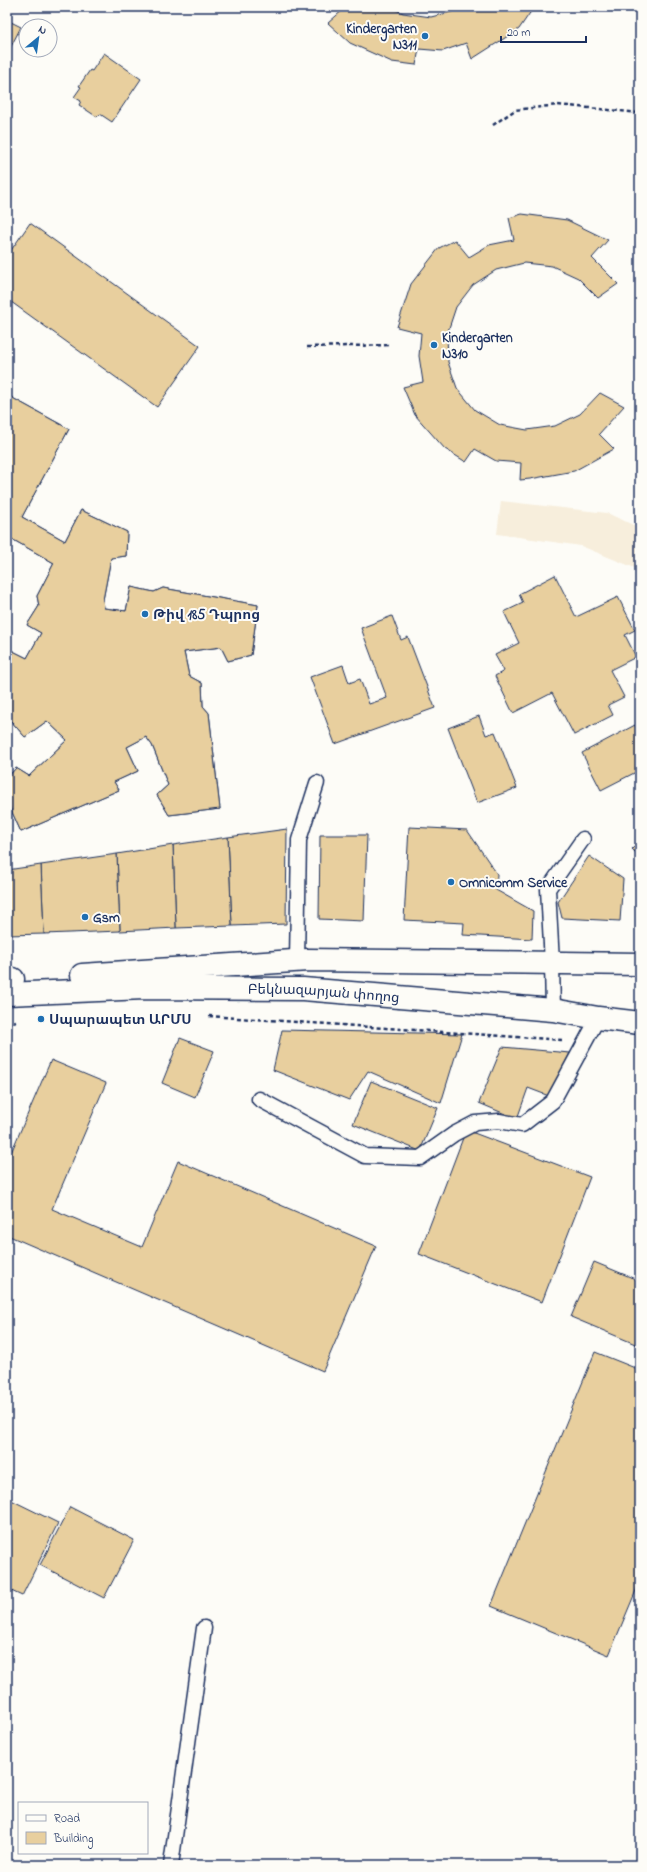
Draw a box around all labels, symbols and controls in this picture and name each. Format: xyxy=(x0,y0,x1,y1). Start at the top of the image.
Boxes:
north arrow xyxy=(18,18,58,58)
scale bar xyxy=(501,18,586,44)
place label: Kindergarten N311 xyxy=(346,19,418,56)
text: N xyxy=(35,21,49,39)
text: 20 m xyxy=(507,24,530,42)
marker: Kindergarten N311 xyxy=(420,31,430,41)
place label: Kindergarten N310 xyxy=(442,328,513,365)
marker: Kindergarten N310 xyxy=(429,340,439,350)
place label: Թիվ 185 Դպրոց xyxy=(153,605,260,626)
marker: Թիվ 185 Դպրոց xyxy=(140,609,150,619)
place label: Omnicomm Service xyxy=(459,873,568,894)
marker: Omnicomm Service xyxy=(446,877,456,887)
place label: Gsm xyxy=(93,908,120,929)
marker: Gsm xyxy=(80,912,90,922)
street label: Բեկնազարյան փողոց xyxy=(248,980,400,1009)
place label: Սպարապետ ԱՐՄՍ xyxy=(49,1010,192,1031)
marker: Սպարապետ ԱՐՄՍ xyxy=(36,1014,46,1024)
legend xyxy=(18,1802,148,1854)
text: Road xyxy=(54,1810,80,1828)
text: Building xyxy=(53,1830,93,1849)

